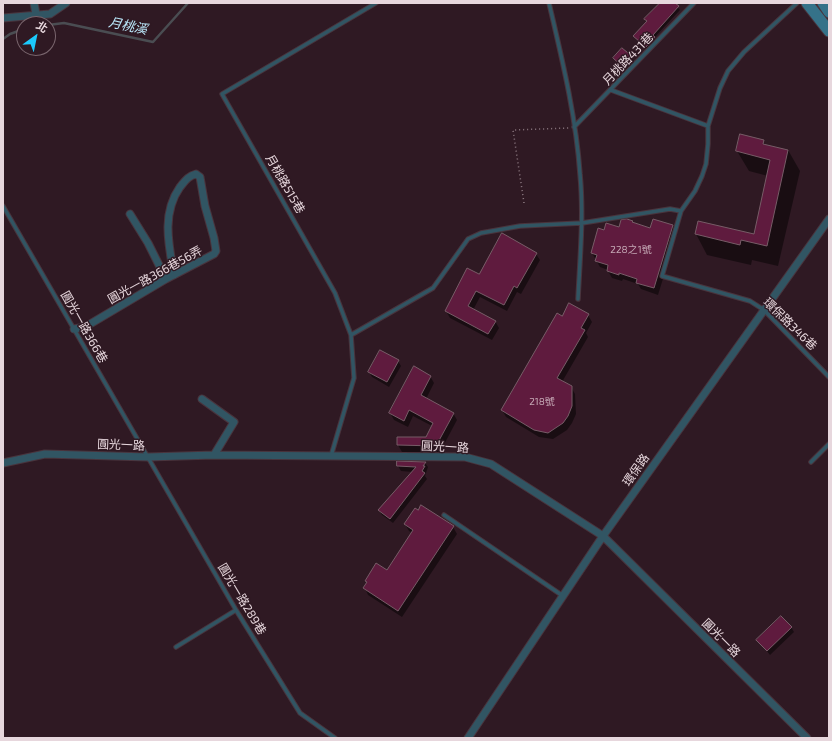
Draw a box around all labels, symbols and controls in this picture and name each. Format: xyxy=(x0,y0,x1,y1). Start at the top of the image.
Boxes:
water label: 月桃溪 xyxy=(107,14,149,38)
north arrow xyxy=(16,16,56,56)
text: 北 xyxy=(34,18,50,35)
street label: 月桃路431巷 xyxy=(600,30,656,88)
street label: 月桃路515巷 xyxy=(262,152,308,216)
street label: 圓光一路366巷56弄 xyxy=(105,243,205,307)
house number: 228之1號 xyxy=(610,244,652,256)
street label: 圓光一路366巷 xyxy=(58,289,110,365)
street label: 環保路346巷 xyxy=(760,295,820,353)
house number: 218號 xyxy=(529,396,555,408)
street label: 圓光一路 xyxy=(97,437,145,453)
street label: 圓光一路 xyxy=(421,439,469,455)
street label: 環保路 xyxy=(620,451,652,489)
street label: 圓光一路289巷 xyxy=(215,561,269,637)
street label: 圓光一路 xyxy=(699,616,743,660)

